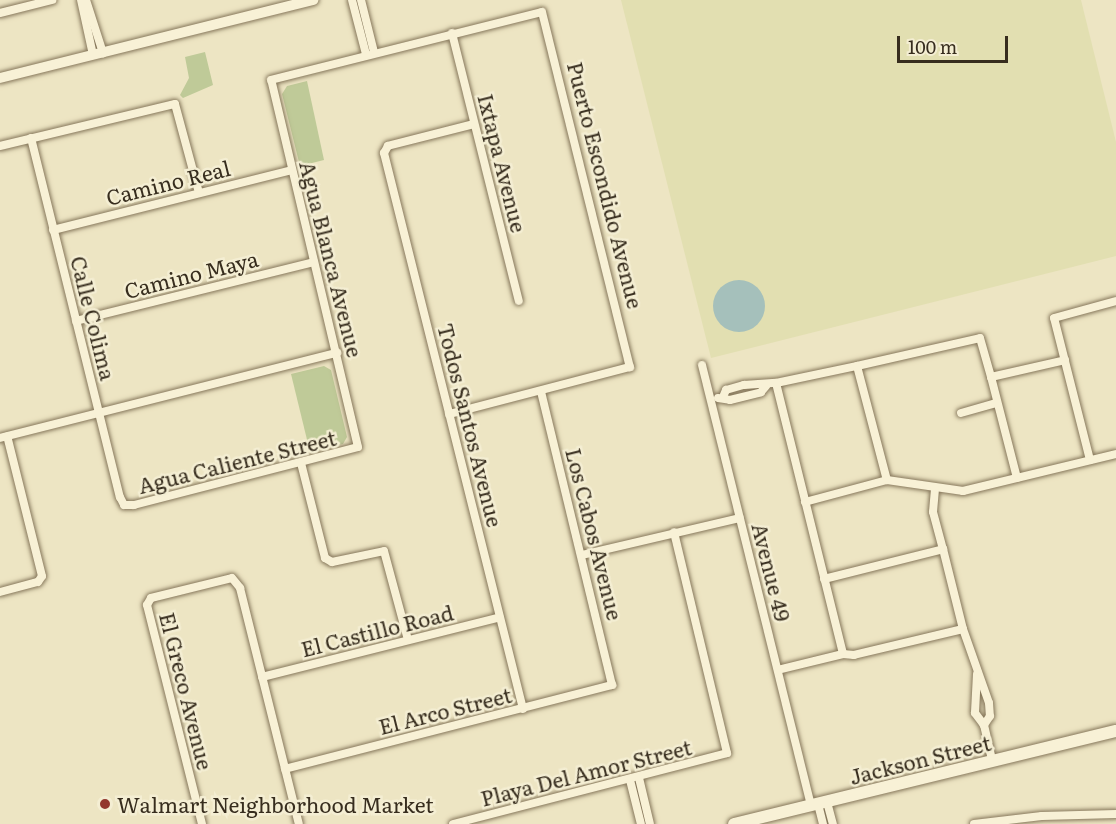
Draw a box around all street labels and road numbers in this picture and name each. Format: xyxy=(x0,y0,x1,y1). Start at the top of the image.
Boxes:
street label: Puerto Escondido Avenue xyxy=(563,59,649,311)
street label: Ixtapa Avenue xyxy=(474,91,532,235)
street label: Camino Real xyxy=(103,154,233,210)
street label: Agua Blanca Avenue xyxy=(295,158,369,360)
street label: Camino Maya xyxy=(121,245,261,303)
street label: Calle Colima xyxy=(66,253,122,383)
street label: Todos Santos Avenue xyxy=(433,320,509,530)
street label: Agua Caliente Street xyxy=(135,424,339,498)
street label: Los Cabos Avenue xyxy=(561,445,629,623)
street label: Avenue 49 xyxy=(748,520,796,624)
street label: El Castillo Road xyxy=(298,599,456,661)
street label: El Greco Avenue xyxy=(155,610,219,772)
street label: El Arco Street xyxy=(376,681,514,739)
street label: Jackson Street xyxy=(847,729,993,789)
street label: Playa Del Amor Street xyxy=(478,734,694,810)

